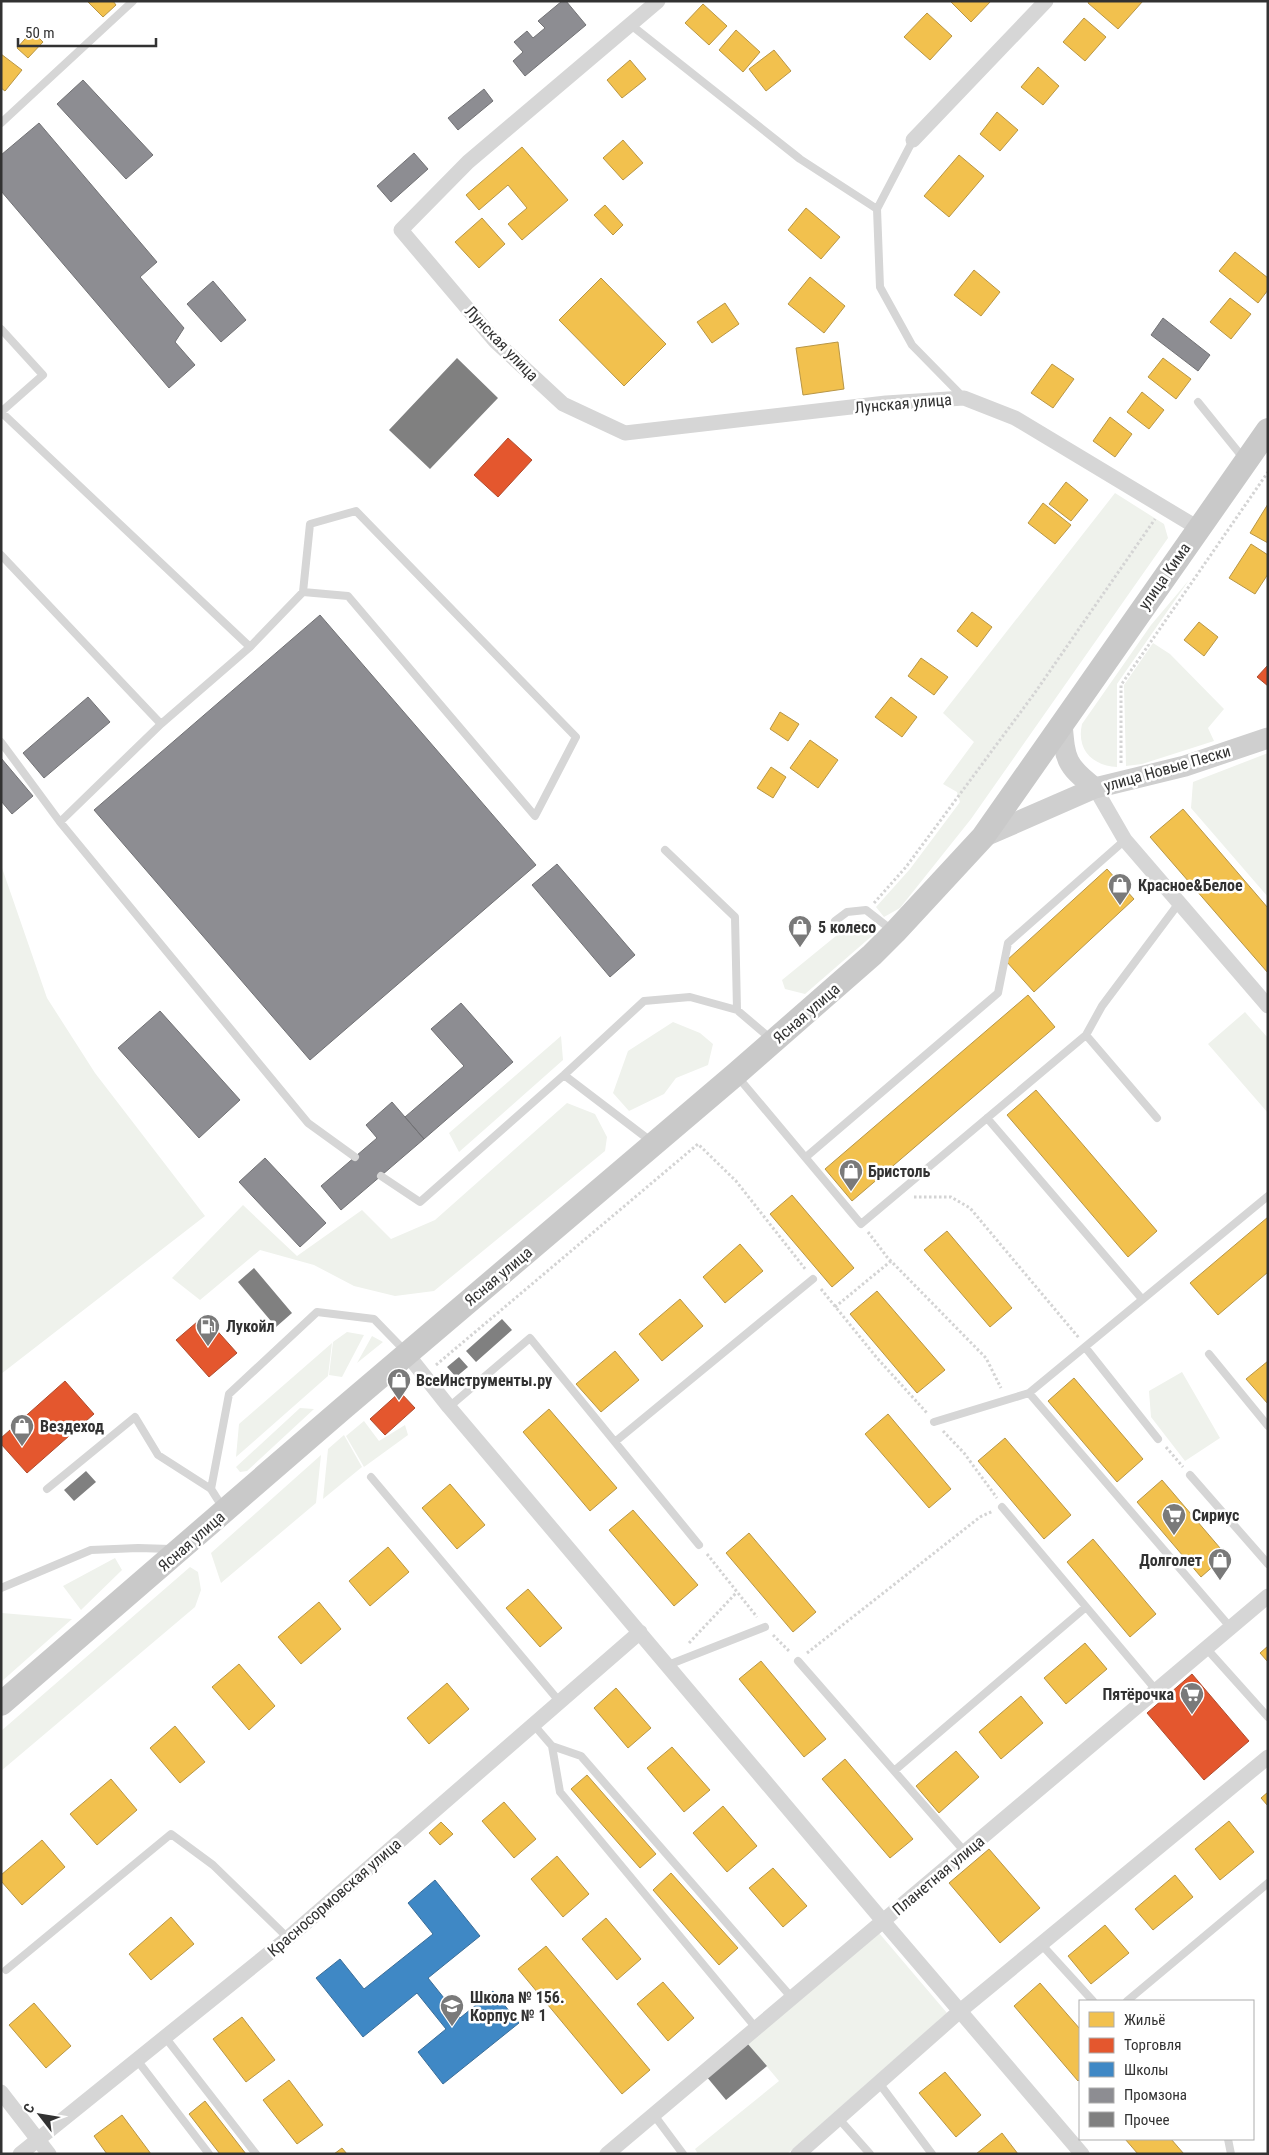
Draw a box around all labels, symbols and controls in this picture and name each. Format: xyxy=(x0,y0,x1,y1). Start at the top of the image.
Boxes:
scale bar xyxy=(18,15,155,47)
text: 50 m xyxy=(25,24,55,42)
street label: Лунская улица xyxy=(461,302,542,385)
street label: Лунская улица xyxy=(854,390,952,417)
street label: улица Кима xyxy=(1134,539,1194,613)
street label: улица Новые Пески xyxy=(1102,741,1233,796)
shop icon: Красное&Белое xyxy=(1107,872,1133,906)
place label: Красное&Белое xyxy=(1138,876,1243,895)
shop icon: 5 колесо xyxy=(787,914,813,948)
place label: 5 колесо xyxy=(818,918,876,937)
street label: Ясная улица xyxy=(769,979,844,1048)
shop icon: Бристоль xyxy=(838,1158,864,1192)
place label: Бристоль xyxy=(868,1162,931,1181)
street label: Ясная улица xyxy=(461,1243,536,1310)
fuel station icon: Лукойл xyxy=(195,1313,221,1347)
place label: Лукойл xyxy=(226,1317,275,1336)
shop icon: ВсеИнструменты.ру xyxy=(386,1367,412,1401)
place label: ВсеИнструменты.ру xyxy=(416,1371,552,1390)
shop icon: Вездеход xyxy=(9,1413,35,1447)
place label: Вездеход xyxy=(40,1417,104,1436)
supermarket icon: Сириус xyxy=(1161,1502,1187,1536)
place label: Сириус xyxy=(1192,1506,1239,1525)
street label: Ясная улица xyxy=(154,1507,229,1576)
shop icon: Долголет xyxy=(1207,1547,1233,1581)
place label: Долголет xyxy=(1139,1551,1202,1570)
supermarket icon: Пятёрочка xyxy=(1179,1681,1205,1715)
place label: Пятёрочка xyxy=(1103,1685,1174,1704)
street label: Планетная улица xyxy=(889,1831,988,1919)
street label: Красносормовская улица xyxy=(264,1834,405,1960)
place label: Школа № 156. Корпус № 1 xyxy=(470,1988,565,2025)
school or university icon: Школа № 156. Корпус № 1 xyxy=(439,1993,465,2027)
legend xyxy=(1079,2000,1254,2140)
text: Жильё xyxy=(1124,2011,1165,2029)
text: Торговля xyxy=(1124,2036,1181,2054)
text: Школы xyxy=(1124,2061,1169,2079)
text: Промзона xyxy=(1124,2086,1187,2104)
north arrow xyxy=(15,2090,65,2140)
text: С xyxy=(20,2101,38,2116)
text: Прочее xyxy=(1124,2111,1170,2129)

